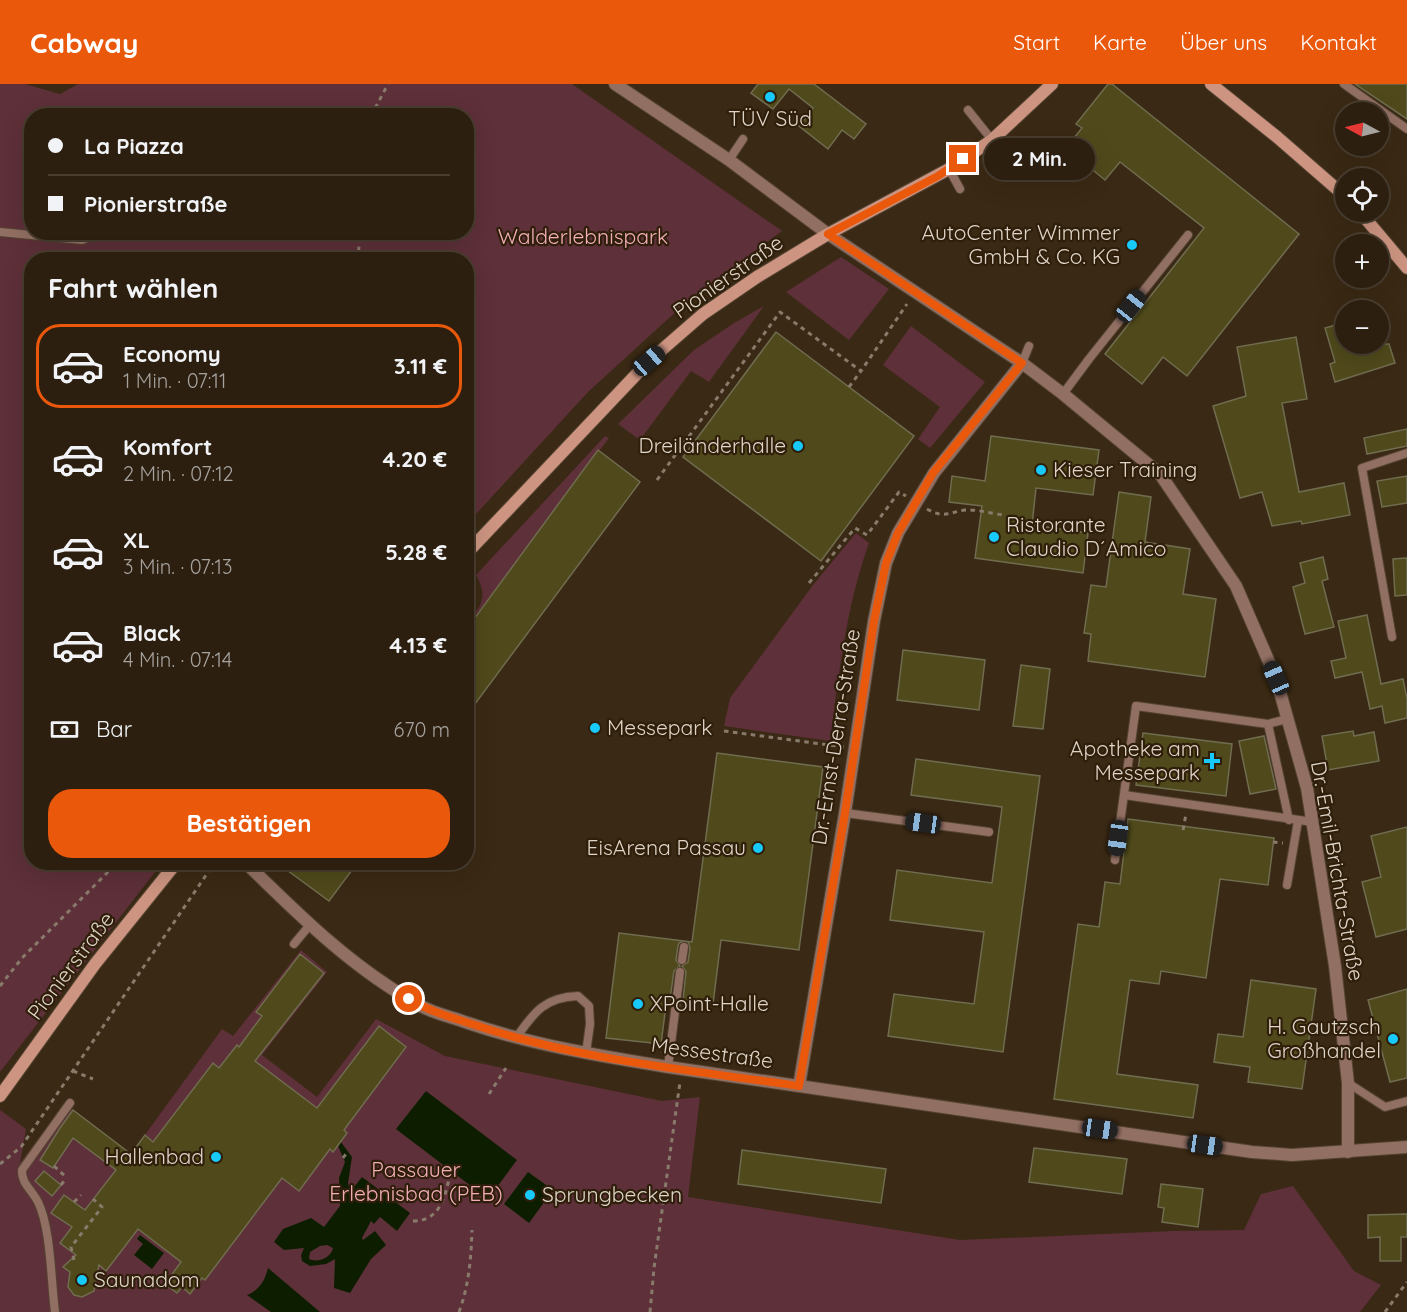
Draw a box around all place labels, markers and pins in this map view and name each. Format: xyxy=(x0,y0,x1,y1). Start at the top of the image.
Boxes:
marker: TÜV Süd xyxy=(763,90,777,104)
place label: TÜV Süd xyxy=(728,105,812,131)
place label: AutoCenter Wimmer GmbH & Co. KG xyxy=(922,219,1120,269)
marker: AutoCenter Wimmer GmbH & Co. KG xyxy=(1125,238,1139,252)
place label: Dreiländerhalle xyxy=(639,432,786,458)
marker: Dreiländerhalle xyxy=(791,439,805,453)
place label: Kieser Training xyxy=(1053,456,1197,482)
marker: Kieser Training xyxy=(1034,463,1048,477)
place label: Ristorante Claudio D´Amico xyxy=(1006,511,1166,561)
marker: Ristorante Claudio D´Amico xyxy=(987,530,1001,544)
place label: Messepark xyxy=(607,714,713,740)
marker: Messepark xyxy=(588,721,602,735)
place label: Apotheke am Messepark xyxy=(1070,735,1200,785)
marker: Apotheke am Messepark xyxy=(1205,754,1219,768)
place label: EisArena Passau xyxy=(587,834,746,860)
marker: EisArena Passau xyxy=(751,841,765,855)
place label: XPoint-Halle xyxy=(650,990,769,1016)
marker: XPoint-Halle xyxy=(631,997,645,1011)
place label: H. Gautzsch Großhandel xyxy=(1267,1013,1381,1063)
marker: H. Gautzsch Großhandel xyxy=(1386,1032,1400,1046)
place label: Hallenbad xyxy=(105,1143,204,1169)
marker: Hallenbad xyxy=(209,1150,223,1164)
place label: Sprungbecken xyxy=(542,1181,682,1207)
marker: Sprungbecken xyxy=(523,1188,537,1202)
place label: Saunadom xyxy=(94,1266,200,1292)
marker: Saunadom xyxy=(75,1273,89,1287)

